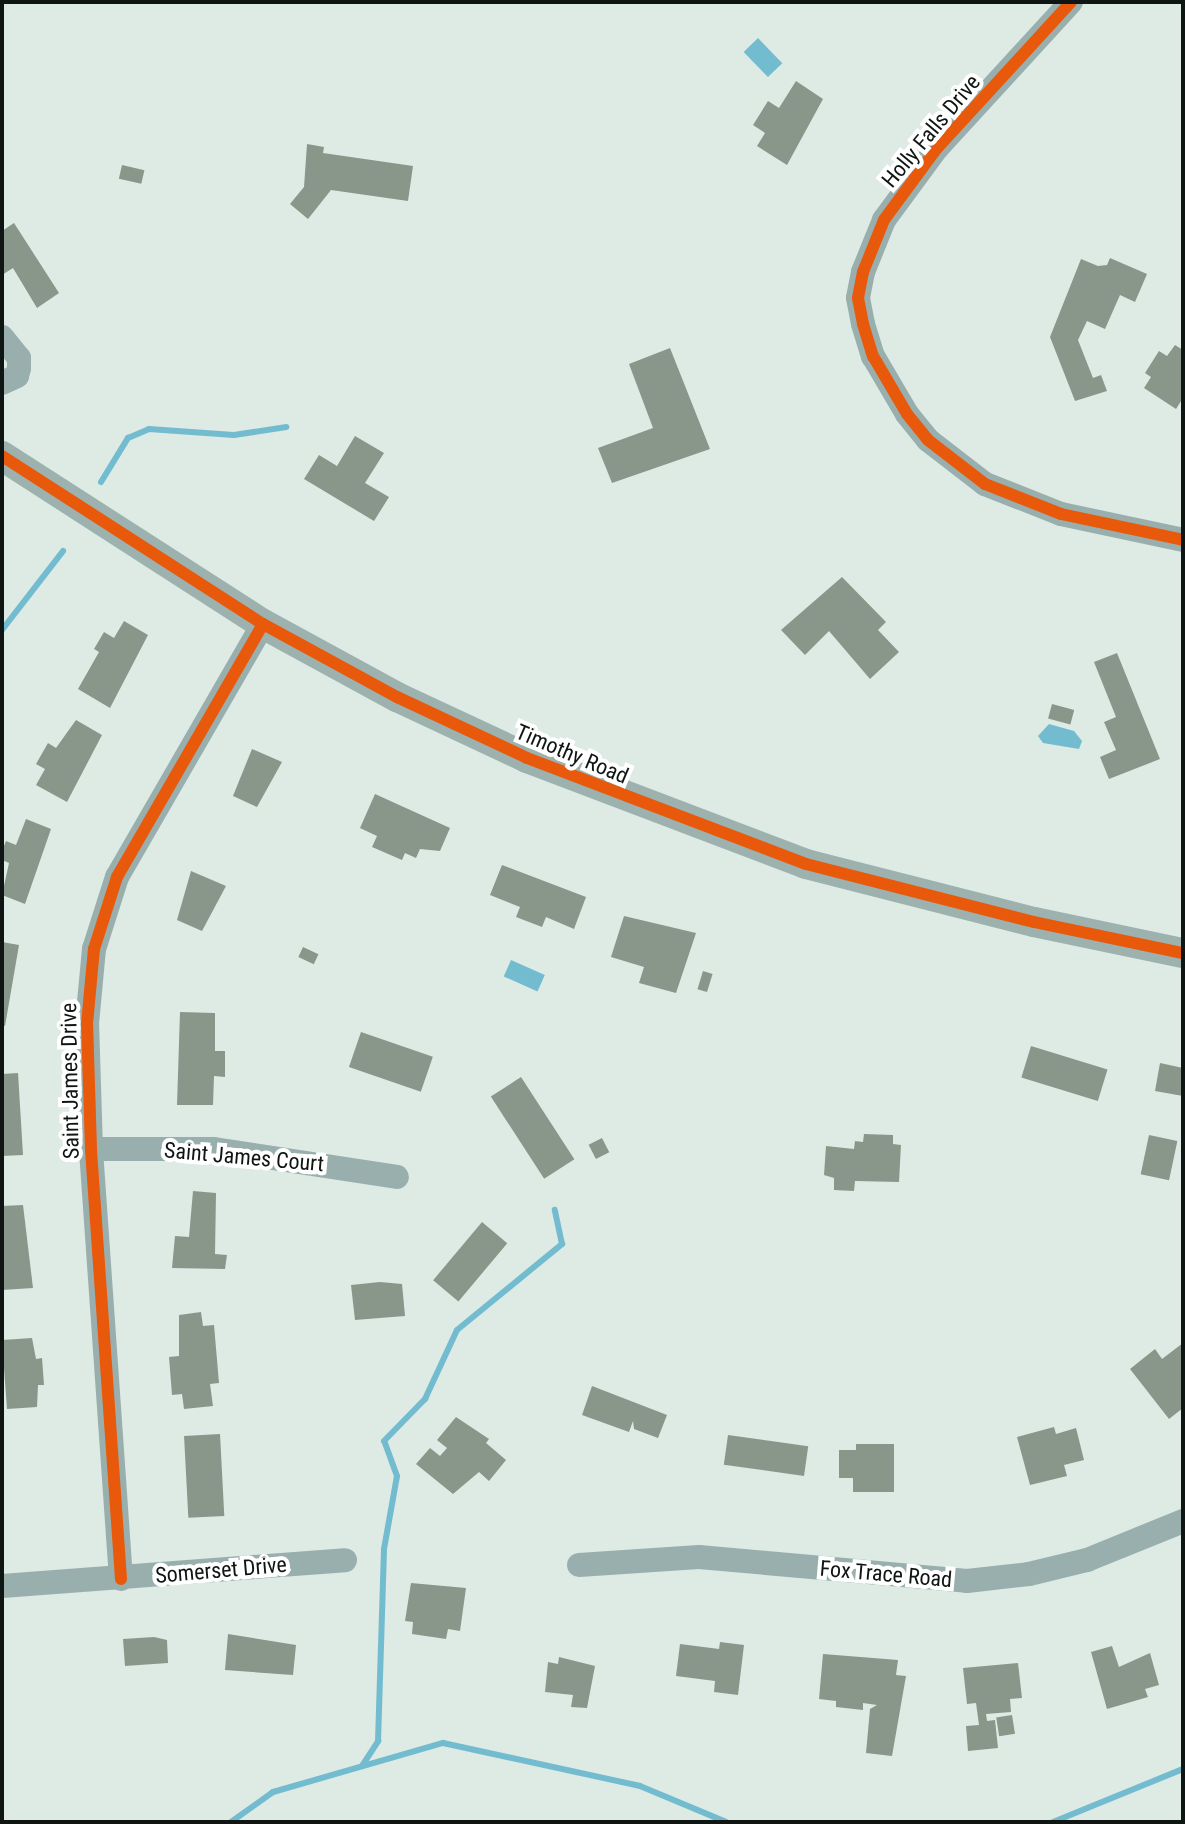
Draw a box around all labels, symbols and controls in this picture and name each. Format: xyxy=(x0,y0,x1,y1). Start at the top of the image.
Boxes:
street label: Holly Falls Drive xyxy=(876,69,986,193)
street label: Timothy Road xyxy=(512,718,632,790)
street label: Saint James Drive xyxy=(55,1003,85,1159)
street label: Saint James Court xyxy=(163,1137,325,1177)
street label: Somerset Drive xyxy=(154,1551,288,1589)
street label: Fox Trace Road xyxy=(819,1555,953,1593)

